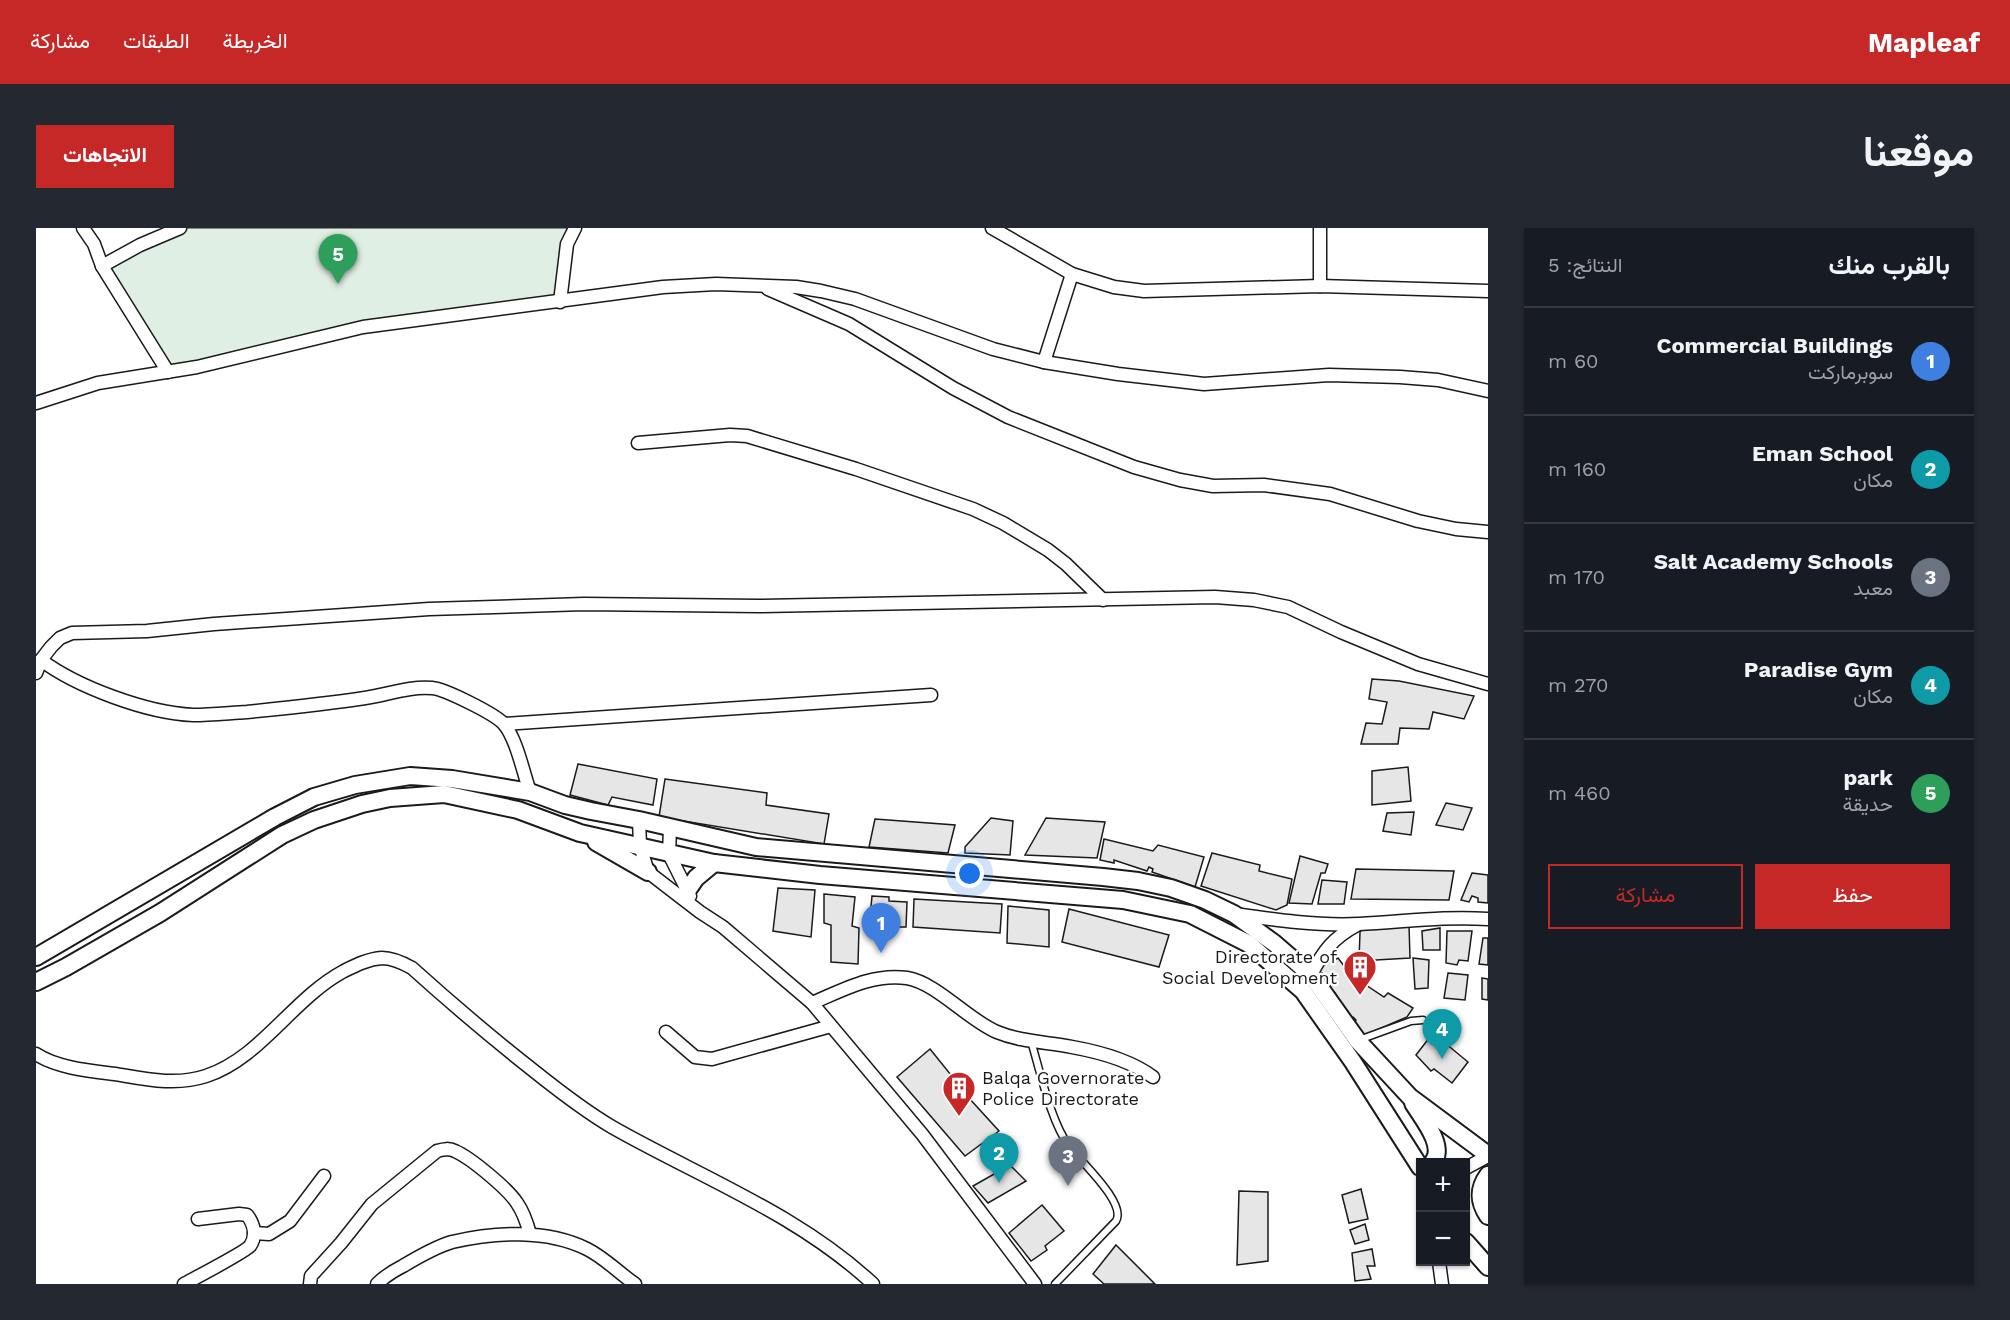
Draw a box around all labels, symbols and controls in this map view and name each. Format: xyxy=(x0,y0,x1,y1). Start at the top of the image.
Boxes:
text: Mapleaf xyxy=(1868,26,1980,59)
text: مشاركة xyxy=(30,28,90,53)
text: الطبقات xyxy=(123,28,190,53)
text: الخريطة xyxy=(223,28,288,53)
button: الاتجاهات xyxy=(36,125,174,188)
text: موقعنا xyxy=(1863,127,1974,176)
pin: 5 xyxy=(318,235,358,284)
text: بالقرب منك xyxy=(1828,250,1950,280)
text: النتائج: 5 xyxy=(1548,253,1622,277)
text: Commercial Buildings xyxy=(1656,333,1893,358)
text: 60 m xyxy=(1548,349,1599,373)
text: 1 xyxy=(1926,349,1935,373)
text: سوبرماركت xyxy=(1808,360,1893,384)
text: Eman School xyxy=(1752,441,1893,466)
text: 160 m xyxy=(1548,457,1606,481)
text: 2 xyxy=(1925,457,1936,481)
text: مكان xyxy=(1853,468,1893,492)
text: Salt Academy Schools xyxy=(1654,549,1893,574)
text: 170 m xyxy=(1548,565,1605,589)
text: 3 xyxy=(1925,565,1936,589)
text: معبد xyxy=(1853,576,1893,600)
text: Paradise Gym xyxy=(1744,657,1893,682)
text: 270 m xyxy=(1548,673,1608,697)
text: 4 xyxy=(1924,673,1937,697)
text: مكان xyxy=(1853,684,1893,708)
text: park xyxy=(1843,765,1893,790)
text: 460 m xyxy=(1548,781,1611,805)
text: 5 xyxy=(1925,781,1936,805)
text: حديقة xyxy=(1842,792,1893,816)
your location xyxy=(955,859,984,888)
button: مشاركة xyxy=(1548,864,1743,929)
button: حفظ xyxy=(1755,864,1950,929)
pin: 1 xyxy=(862,904,900,953)
place label: Directorate of Social Development xyxy=(1162,946,1337,988)
building icon: Directorate of Social Development xyxy=(1342,949,1378,996)
pin: 4 xyxy=(1422,1010,1462,1059)
place label: Balqa Governorate Police Directorate xyxy=(982,1067,1144,1109)
building icon: Balqa Governorate Police Directorate xyxy=(941,1070,977,1117)
pin: 2 xyxy=(980,1134,1018,1183)
pin: 3 xyxy=(1048,1136,1088,1186)
map controls xyxy=(1416,1158,1470,1266)
button: + xyxy=(1416,1158,1470,1212)
button: − xyxy=(1416,1212,1470,1266)

